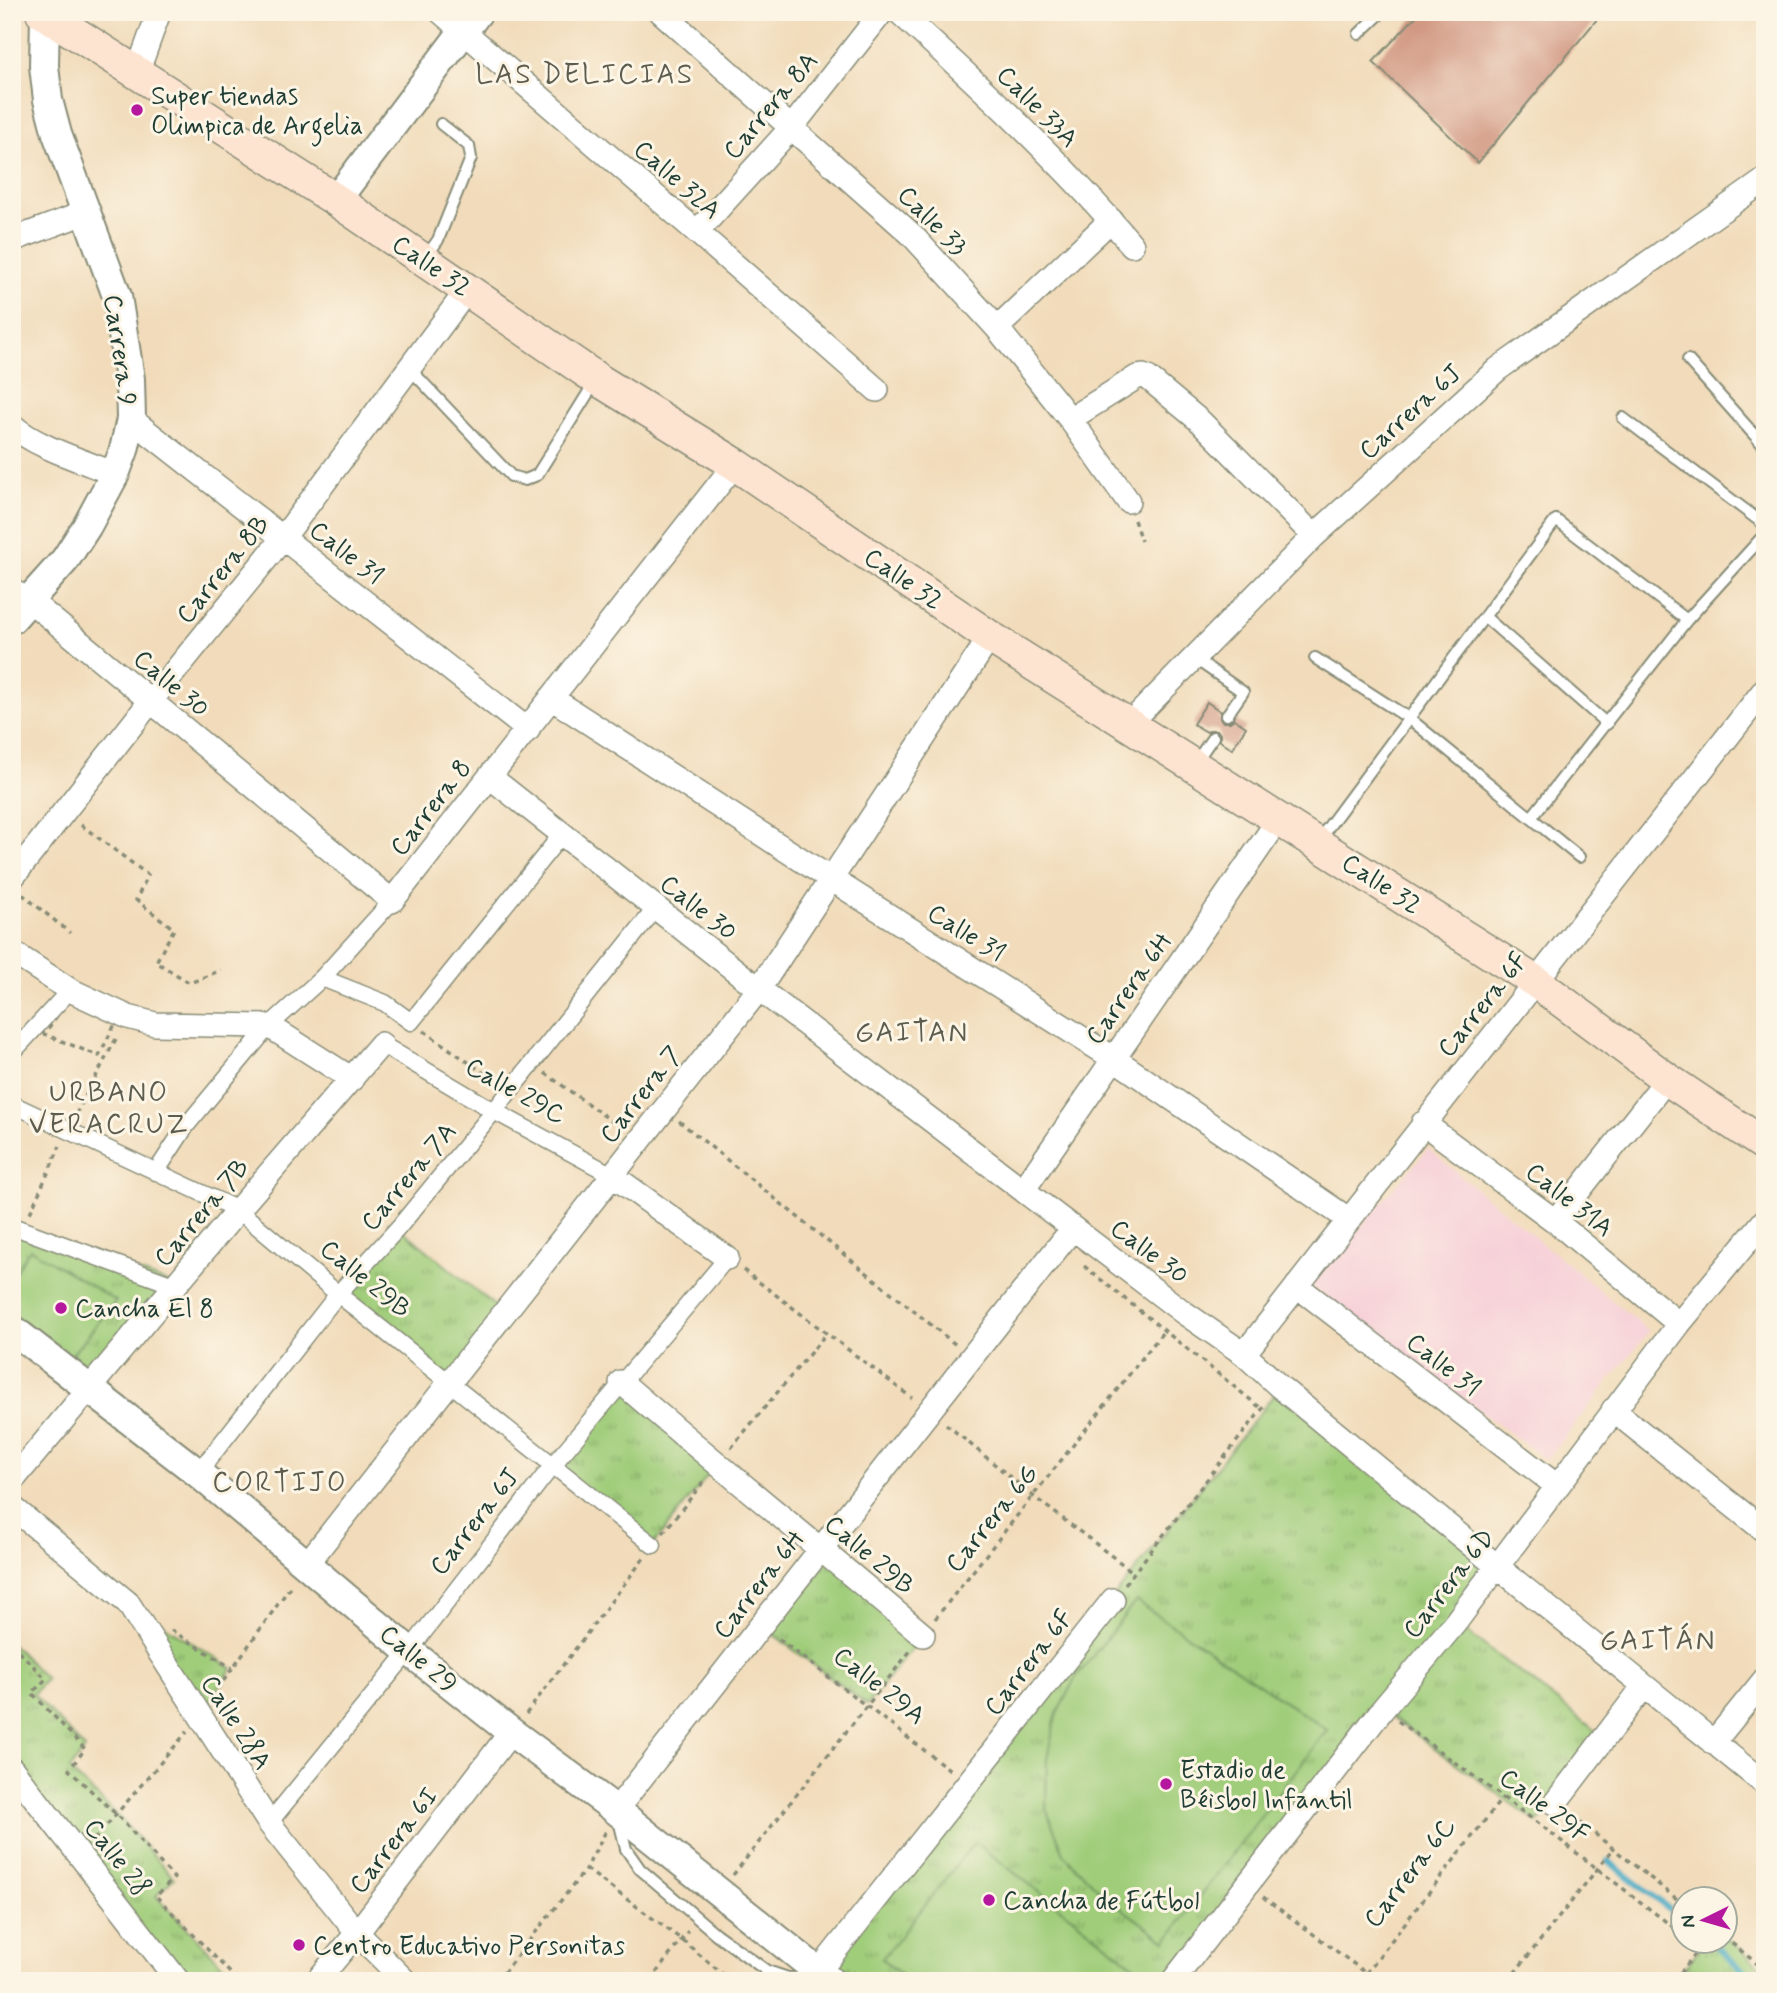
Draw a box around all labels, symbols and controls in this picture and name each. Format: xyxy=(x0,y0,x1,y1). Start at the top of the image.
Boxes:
street label: Carrera 8A xyxy=(716,45,827,167)
district label: LAS DELICIAS xyxy=(476,57,694,94)
street label: Calle 33A xyxy=(988,59,1085,156)
place label: Super tiendas Olimpica de Argelia xyxy=(151,80,363,147)
marker: Super tiendas Olimpica de Argelia xyxy=(129,102,145,118)
street label: Calle 32A xyxy=(626,133,728,228)
street label: Calle 33 xyxy=(889,179,974,264)
street label: Calle 32 xyxy=(385,228,477,305)
street label: Carrera 9 xyxy=(94,292,144,408)
street label: Carrera 6J xyxy=(1353,357,1470,468)
street label: Carrera 8B xyxy=(169,509,278,632)
street label: Calle 31 xyxy=(301,514,390,593)
street label: Calle 32 xyxy=(857,541,949,618)
street label: Calle 30 xyxy=(125,643,216,726)
street label: Carrera 8 xyxy=(383,753,480,864)
street label: Calle 32 xyxy=(1335,846,1427,923)
street label: Calle 30 xyxy=(652,868,744,950)
street label: Calle 31 xyxy=(921,897,1011,971)
street label: Carrera 6H xyxy=(1079,926,1181,1052)
street label: Carrera 6F xyxy=(1431,945,1537,1065)
district label: GAITAN xyxy=(855,1015,969,1052)
street label: Carrera 7 xyxy=(593,1039,690,1151)
street label: Calle 29C xyxy=(459,1050,571,1133)
district label: URBANO VERACRUZ xyxy=(29,1075,189,1144)
street label: Carrera 7A xyxy=(354,1116,465,1239)
street label: Carrera 7B xyxy=(147,1152,258,1275)
street label: Calle 31A xyxy=(1518,1156,1620,1246)
street label: Calle 30 xyxy=(1103,1212,1195,1293)
street label: Calle 29B xyxy=(312,1232,417,1327)
place label: Cancha El 8 xyxy=(75,1293,214,1327)
marker: Cancha El 8 xyxy=(53,1300,69,1316)
street label: Calle 31 xyxy=(1398,1326,1487,1405)
street label: Carrera 6G xyxy=(939,1458,1047,1580)
street label: Carrera 6J xyxy=(423,1461,528,1583)
district label: CORTIJO xyxy=(212,1465,348,1502)
street label: Calle 29B xyxy=(817,1508,921,1603)
street label: Carrera 6D xyxy=(1396,1522,1503,1646)
street label: Carrera 6H xyxy=(706,1524,813,1647)
street label: Carrera 6F xyxy=(977,1603,1082,1724)
street label: Calle 29 xyxy=(372,1618,464,1701)
district label: GAITÁN xyxy=(1600,1622,1716,1660)
street label: Calle 29A xyxy=(826,1640,932,1733)
street label: Calle 28A xyxy=(192,1669,279,1777)
place label: Estadio de Béisbol Infantil xyxy=(1180,1754,1353,1818)
street label: Calle 29F xyxy=(1492,1761,1596,1852)
marker: Estadio de Béisbol Infantil xyxy=(1158,1776,1174,1792)
street label: Carrera 6I xyxy=(342,1781,447,1901)
street label: Carrera 6C xyxy=(1357,1811,1464,1935)
street label: Calle 28 xyxy=(75,1812,158,1904)
north arrow xyxy=(1668,1884,1738,1954)
place label: Cancha de Fútbol xyxy=(1003,1885,1199,1919)
marker: Cancha de Fútbol xyxy=(981,1892,997,1908)
text: N xyxy=(1676,1914,1702,1929)
place label: Centro Educativo Personitas xyxy=(313,1930,625,1964)
marker: Centro Educativo Personitas xyxy=(291,1937,307,1953)

